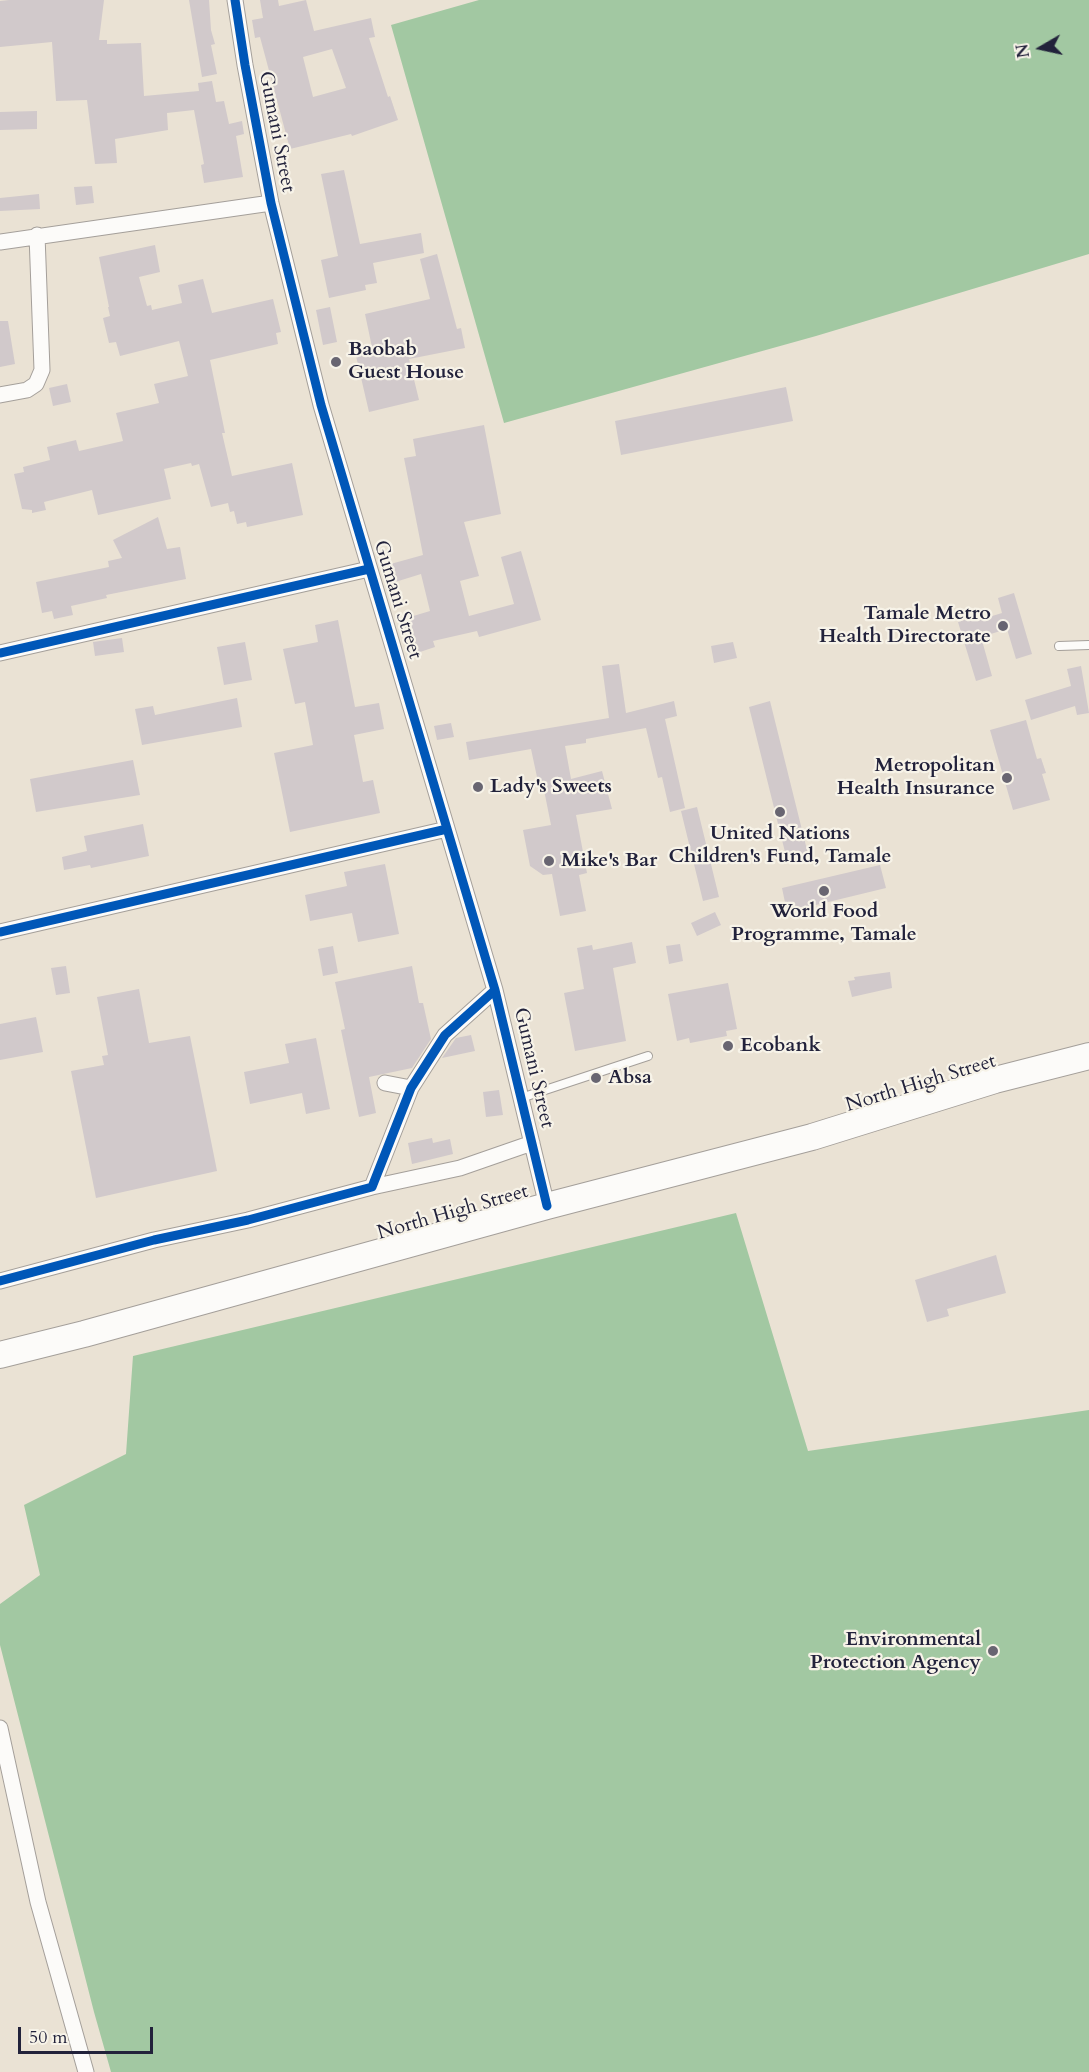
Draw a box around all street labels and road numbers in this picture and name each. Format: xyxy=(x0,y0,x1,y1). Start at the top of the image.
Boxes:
street label: Gumani Street xyxy=(253,69,299,195)
street label: Gumani Street xyxy=(368,538,426,662)
street label: Gumani Street xyxy=(507,1005,559,1131)
street label: North High Street xyxy=(843,1050,999,1118)
street label: North High Street xyxy=(375,1180,531,1246)

